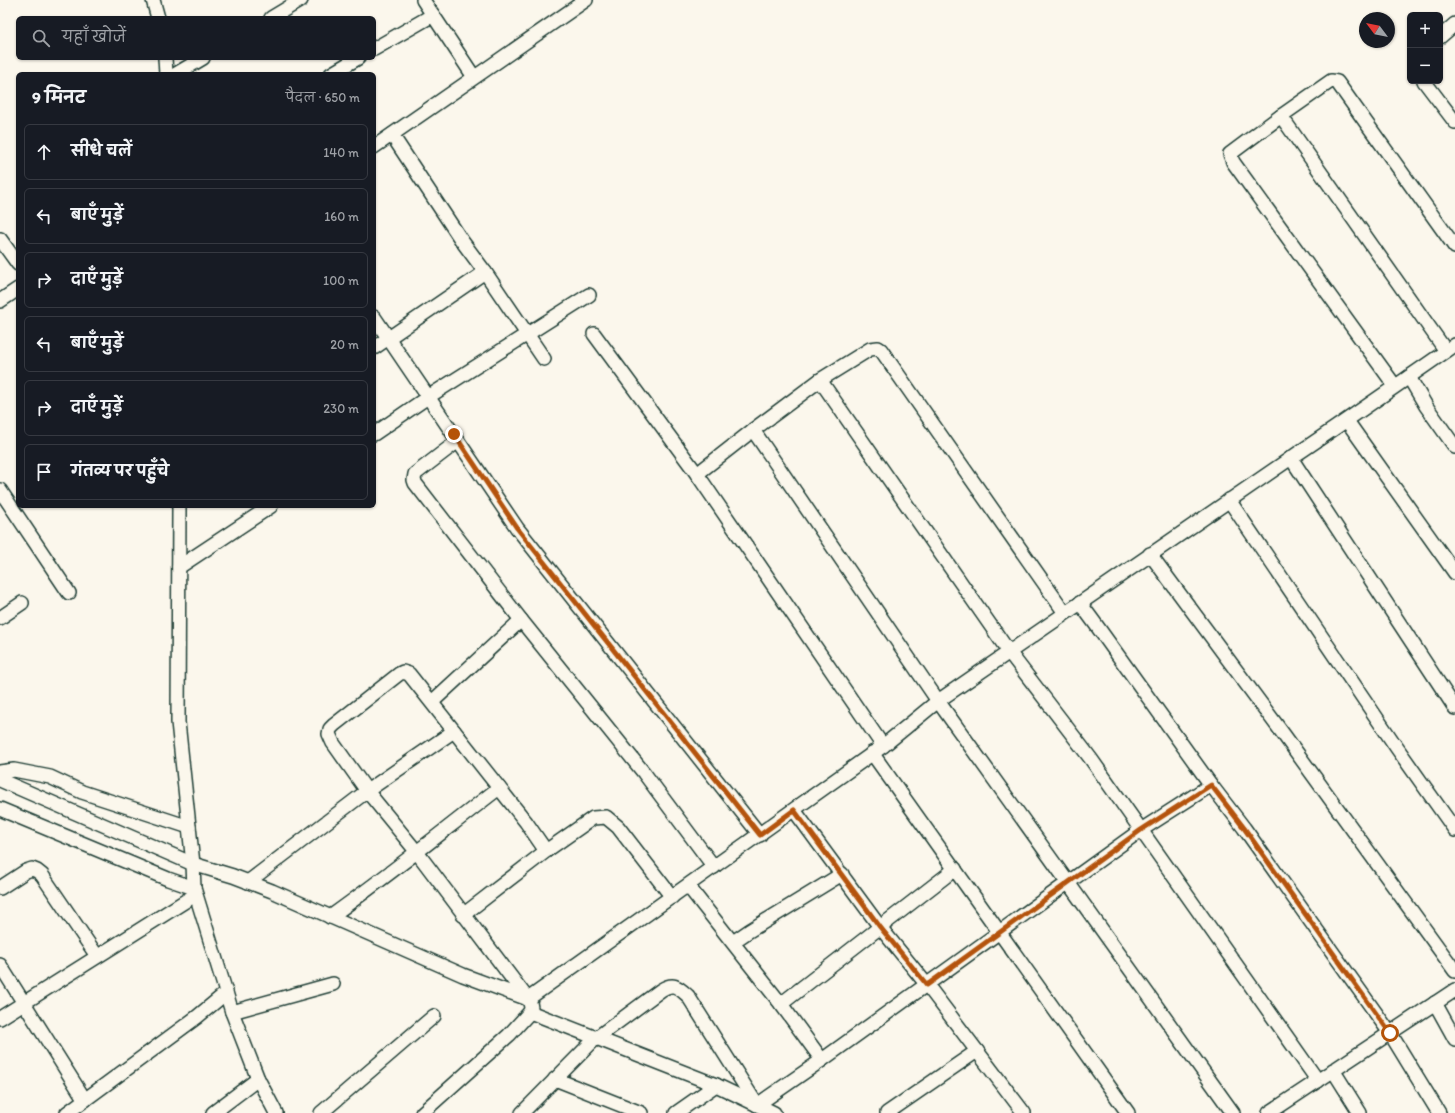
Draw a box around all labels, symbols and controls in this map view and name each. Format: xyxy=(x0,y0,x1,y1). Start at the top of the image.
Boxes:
north arrow xyxy=(1359,12,1395,48)
map controls xyxy=(1407,12,1443,84)
button: + xyxy=(1407,12,1443,48)
search box xyxy=(16,16,376,60)
icon: search xyxy=(30,27,52,49)
text: यहाँ खोजें xyxy=(62,28,126,46)
button: − xyxy=(1407,48,1443,84)
text: 9 मिनट xyxy=(32,87,86,107)
text: पैदल · 650 m xyxy=(285,90,360,105)
icon: ahead xyxy=(33,141,55,163)
text: सीधे चलें xyxy=(71,142,132,160)
text: 140 m xyxy=(323,145,359,160)
icon: left xyxy=(33,205,55,227)
text: बाएँ मुड़ें xyxy=(71,206,123,224)
text: 160 m xyxy=(324,209,359,224)
icon: right xyxy=(33,269,55,291)
text: दाएँ मुड़ें xyxy=(71,270,123,288)
text: 100 m xyxy=(323,273,359,288)
icon: left xyxy=(33,333,55,355)
text: बाएँ मुड़ें xyxy=(71,334,123,352)
text: 20 m xyxy=(330,337,359,352)
icon: right xyxy=(33,397,55,419)
text: दाएँ मुड़ें xyxy=(71,398,123,416)
text: 230 m xyxy=(323,401,359,416)
route end xyxy=(445,425,463,443)
icon: arrive xyxy=(33,461,55,483)
text: गंतव्य पर पहुँचे xyxy=(71,462,169,480)
route start xyxy=(1381,1024,1399,1042)

